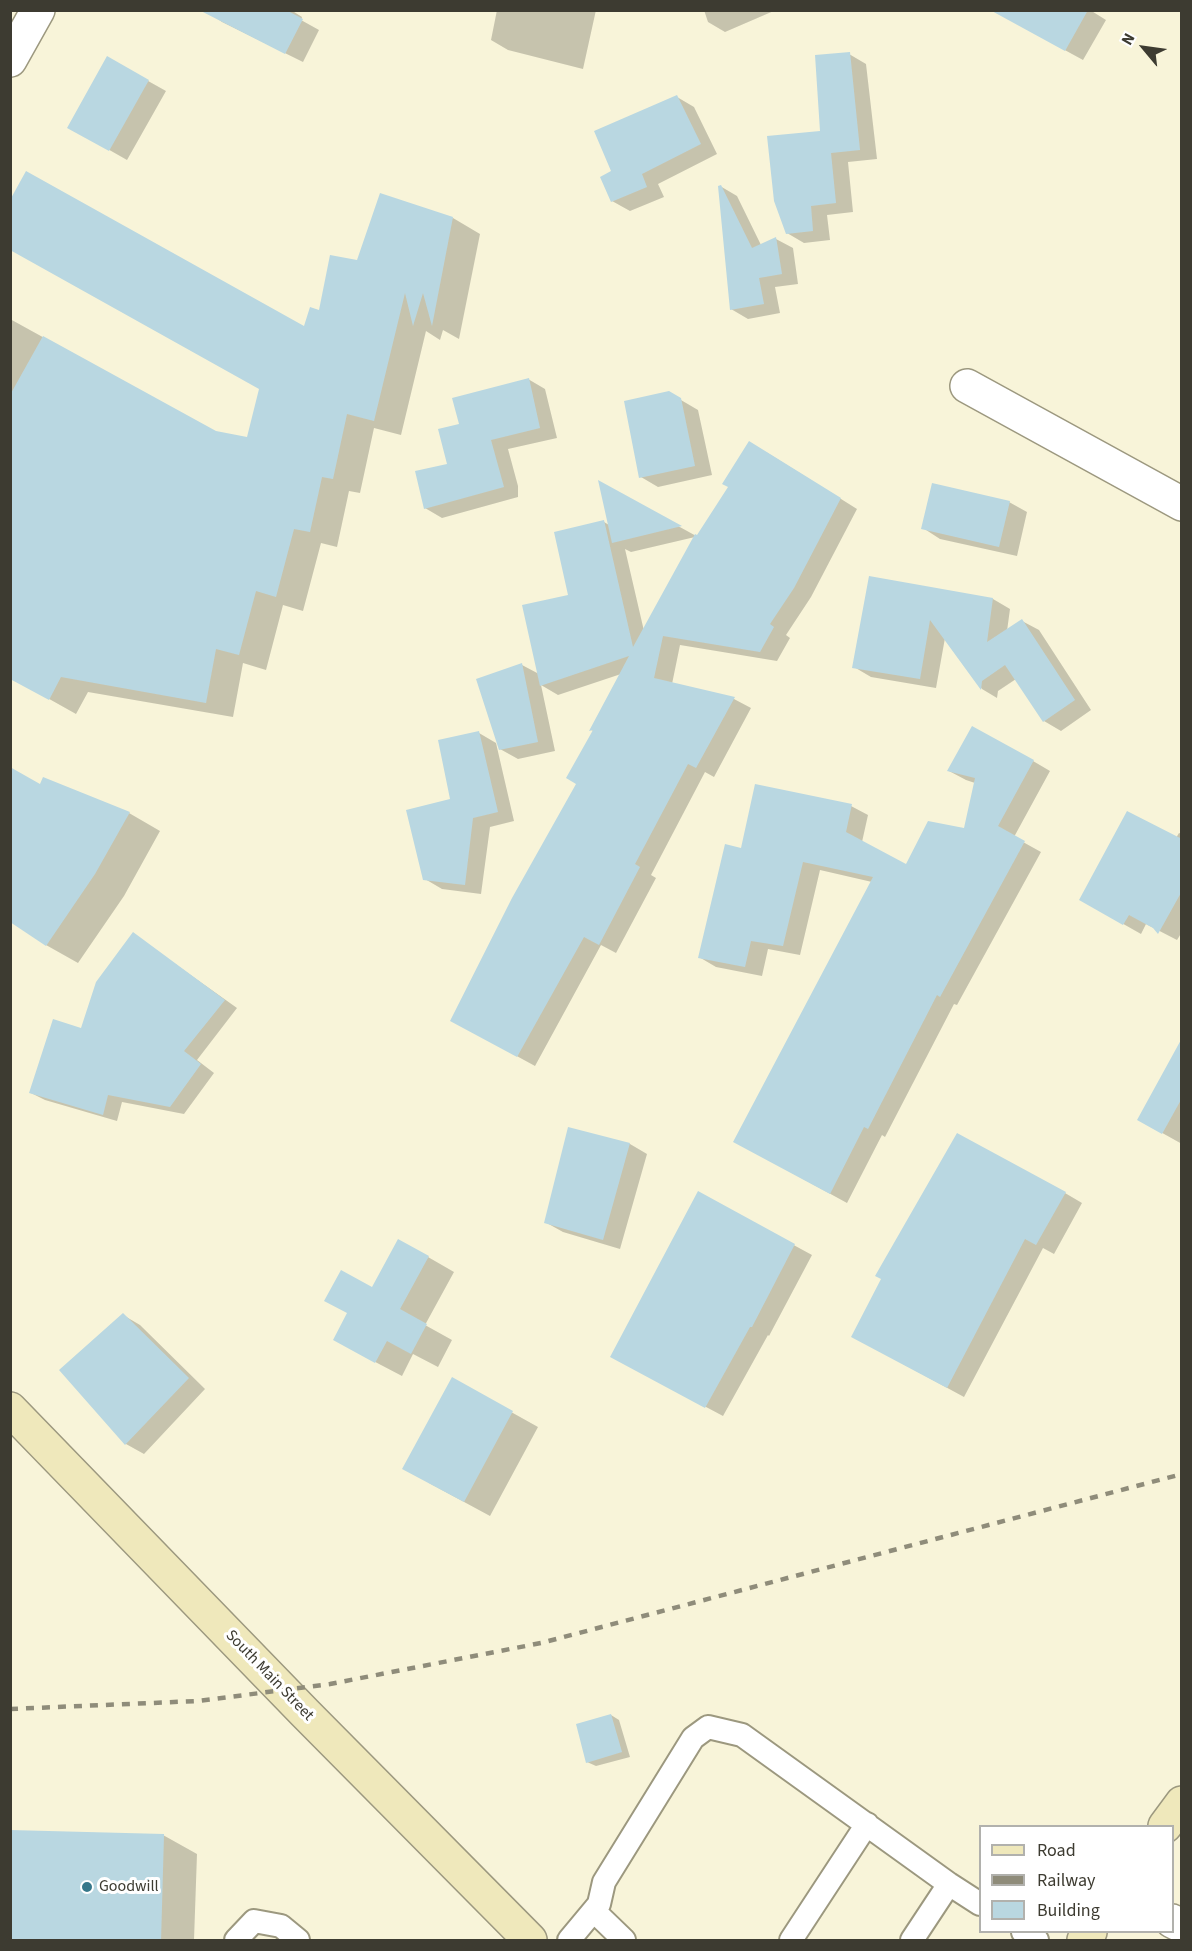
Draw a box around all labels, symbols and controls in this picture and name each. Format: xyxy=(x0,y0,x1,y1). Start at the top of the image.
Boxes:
north arrow xyxy=(1114,18,1174,78)
text: N xyxy=(1116,29,1140,49)
street label: South Main Street xyxy=(221,1627,317,1725)
legend xyxy=(979,1825,1174,1933)
text: Road xyxy=(1037,1838,1076,1863)
text: Railway xyxy=(1037,1868,1096,1893)
place label: Goodwill xyxy=(99,1877,159,1897)
marker: Goodwill xyxy=(80,1880,94,1894)
text: Building xyxy=(1037,1898,1100,1923)

